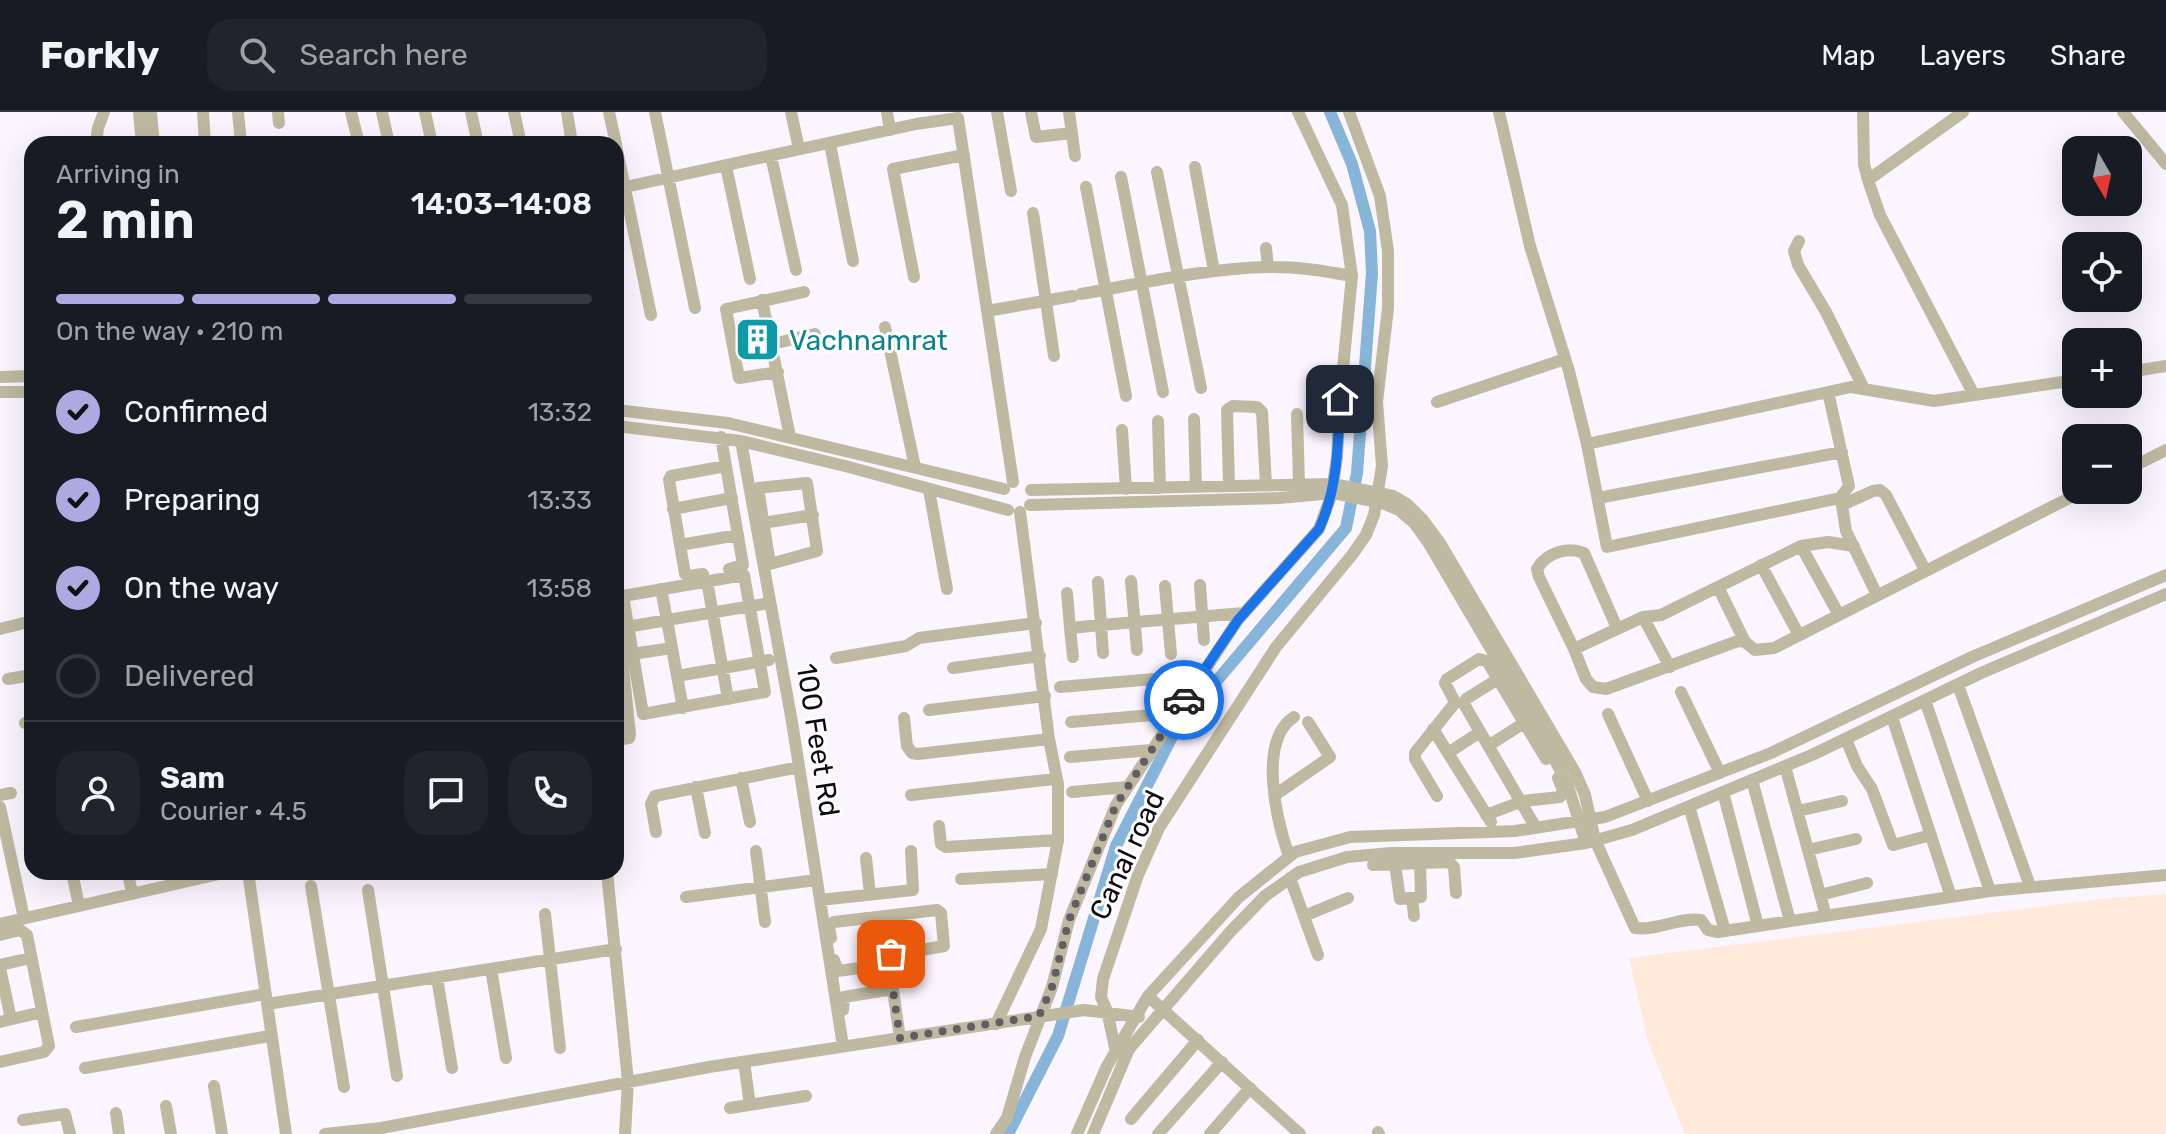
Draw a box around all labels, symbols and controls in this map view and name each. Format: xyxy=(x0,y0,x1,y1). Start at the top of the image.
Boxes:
search box xyxy=(207,19,767,91)
text: Forkly xyxy=(40,32,159,78)
icon: search xyxy=(235,33,279,77)
text: Search here xyxy=(299,37,468,73)
text: Map xyxy=(1821,39,1876,72)
text: Layers xyxy=(1920,39,2006,72)
text: Share xyxy=(2050,39,2126,72)
north arrow xyxy=(2062,136,2142,216)
map controls xyxy=(2062,136,2142,504)
text: Arriving in xyxy=(56,159,180,190)
text: 14:03–14:08 xyxy=(411,186,592,222)
text: 2 min xyxy=(56,189,195,251)
button: locate xyxy=(2062,232,2142,312)
text: On the way · 210 m xyxy=(56,316,283,347)
building icon: Vachnamrat xyxy=(734,316,782,364)
place label: Vachnamrat xyxy=(789,324,948,357)
button: + xyxy=(2062,328,2142,408)
pin xyxy=(1306,365,1374,433)
icon: home xyxy=(1318,377,1362,421)
icon: check xyxy=(56,390,100,434)
text: Confirmed xyxy=(124,394,268,430)
text: 13:32 xyxy=(528,397,592,428)
button: − xyxy=(2062,424,2142,504)
icon: check xyxy=(56,478,100,522)
text: Preparing xyxy=(124,482,260,518)
text: 13:33 xyxy=(527,485,592,516)
icon: check xyxy=(56,566,100,610)
text: On the way xyxy=(124,570,279,606)
text: 13:58 xyxy=(527,573,592,604)
text: Delivered xyxy=(124,658,255,694)
courier xyxy=(1144,660,1224,740)
street label: 100 Feet Rd xyxy=(790,661,846,819)
icon: car xyxy=(1162,678,1206,722)
button: person xyxy=(56,751,140,835)
button: chat xyxy=(404,751,488,835)
button: phone xyxy=(508,751,592,835)
text: Sam xyxy=(160,760,225,796)
street label: Canal road xyxy=(1083,785,1171,925)
text: Courier · 4.5 xyxy=(160,796,307,827)
pin xyxy=(857,920,925,988)
icon: bag xyxy=(869,932,913,976)

